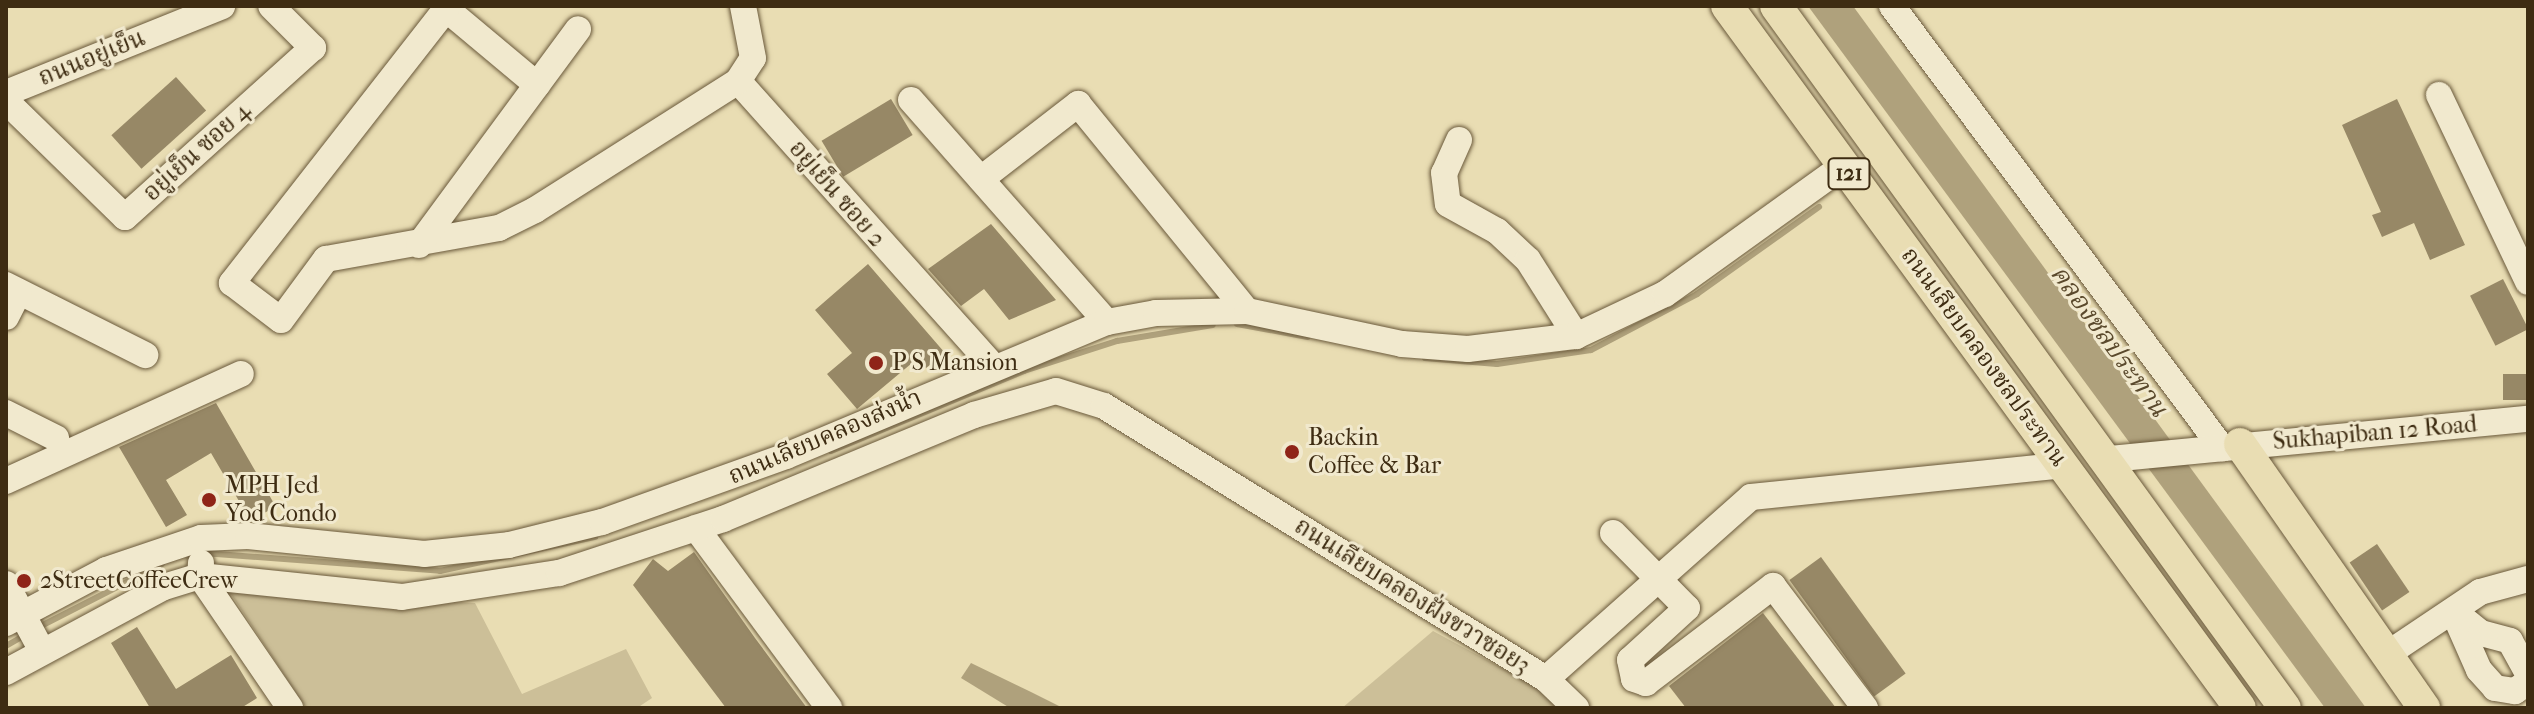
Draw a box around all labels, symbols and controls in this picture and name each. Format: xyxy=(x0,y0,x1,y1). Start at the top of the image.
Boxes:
street label: ถนนอยู่เย็น xyxy=(34,23,150,93)
street label: อยู่เย็น ซอย 4 xyxy=(138,96,256,208)
street label: อยู่เย็น ซอย 2 xyxy=(783,135,891,253)
road number: 121 xyxy=(1827,156,1871,192)
street label: ถนนเลียบคลองชลประทาน xyxy=(1895,242,2073,472)
water label: คลองชลประทาน xyxy=(2044,259,2174,423)
place label: P S Mansion xyxy=(892,349,1018,377)
marker: P S Mansion xyxy=(867,354,885,372)
street label: ถนนเลียบคลองส่งน้ำ xyxy=(724,383,926,491)
street label: Sukhapiban 12 Road xyxy=(2272,410,2478,456)
place label: Backin Coffee & Bar xyxy=(1308,424,1441,480)
marker: Backin Coffee & Bar xyxy=(1283,443,1301,461)
place label: MPH Jed Yod Condo xyxy=(225,472,337,528)
marker: MPH Jed Yod Condo xyxy=(200,491,218,509)
street label: ถนนเลียบคลองฝั่งขวาซอย3 xyxy=(1289,512,1535,680)
place label: 2StreetCoffeeCrew xyxy=(40,567,238,595)
marker: 2StreetCoffeeCrew xyxy=(15,572,33,590)

